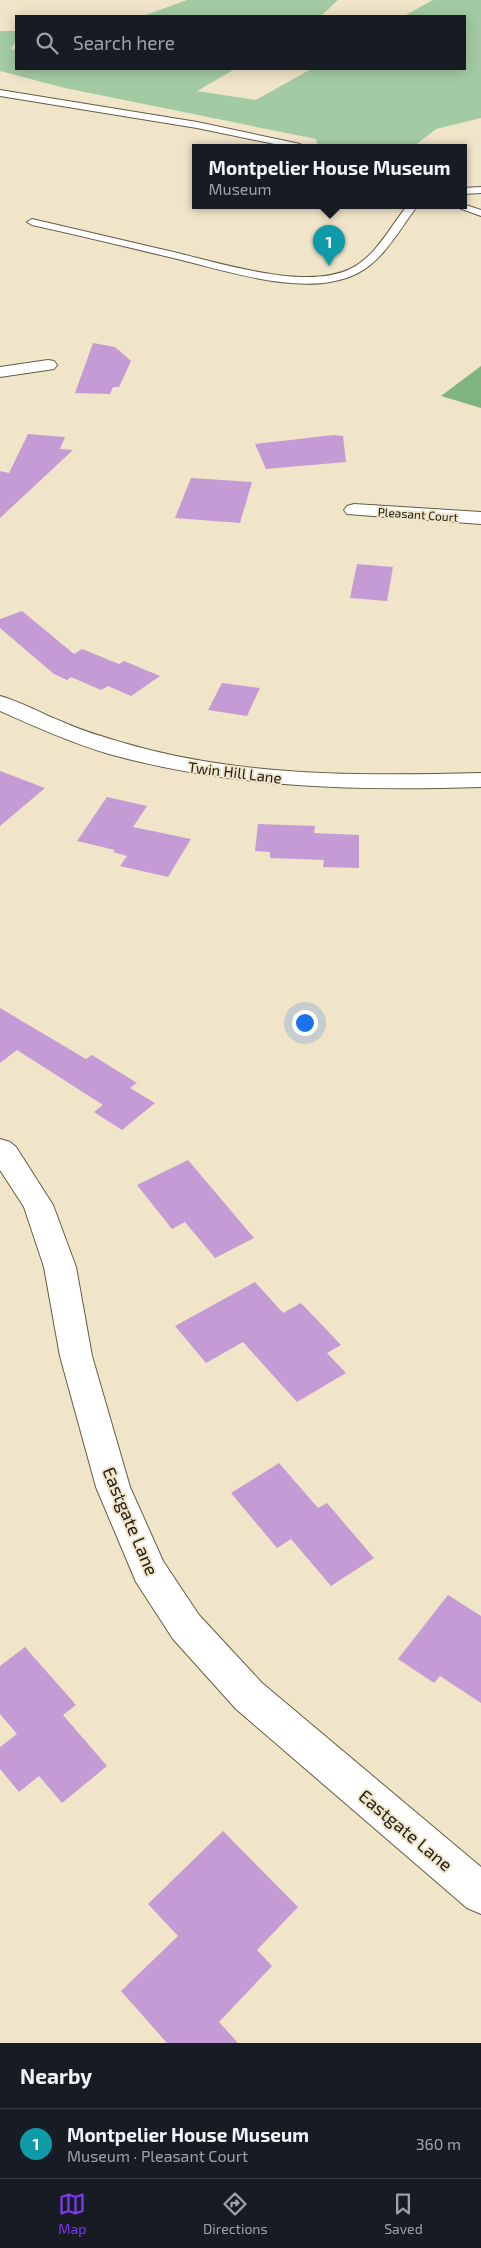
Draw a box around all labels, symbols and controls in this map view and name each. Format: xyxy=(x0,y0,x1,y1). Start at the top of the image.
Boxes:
search box xyxy=(15,15,466,70)
icon: search xyxy=(33,29,61,57)
text: Search here xyxy=(73,31,175,54)
popup xyxy=(192,144,467,209)
text: Montpelier House Museum xyxy=(209,156,450,179)
text: Museum xyxy=(209,179,272,198)
pin: 1 xyxy=(313,225,345,266)
street label: Pleasant Court xyxy=(377,504,459,524)
street label: Twin Hill Lane xyxy=(187,757,283,787)
your location xyxy=(292,1010,318,1036)
street label: Eastgate Lane xyxy=(98,1463,164,1579)
street label: Eastgate Lane xyxy=(355,1784,457,1876)
text: Nearby xyxy=(20,2063,92,2088)
text: Montpelier House Museum xyxy=(67,2123,309,2146)
text: 1 xyxy=(33,2134,39,2153)
text: 360 m xyxy=(416,2134,461,2153)
text: Museum · Pleasant Court xyxy=(67,2146,248,2165)
tab: Map xyxy=(58,2190,86,2237)
tab: Directions xyxy=(203,2190,268,2237)
tab: Saved xyxy=(384,2190,423,2237)

